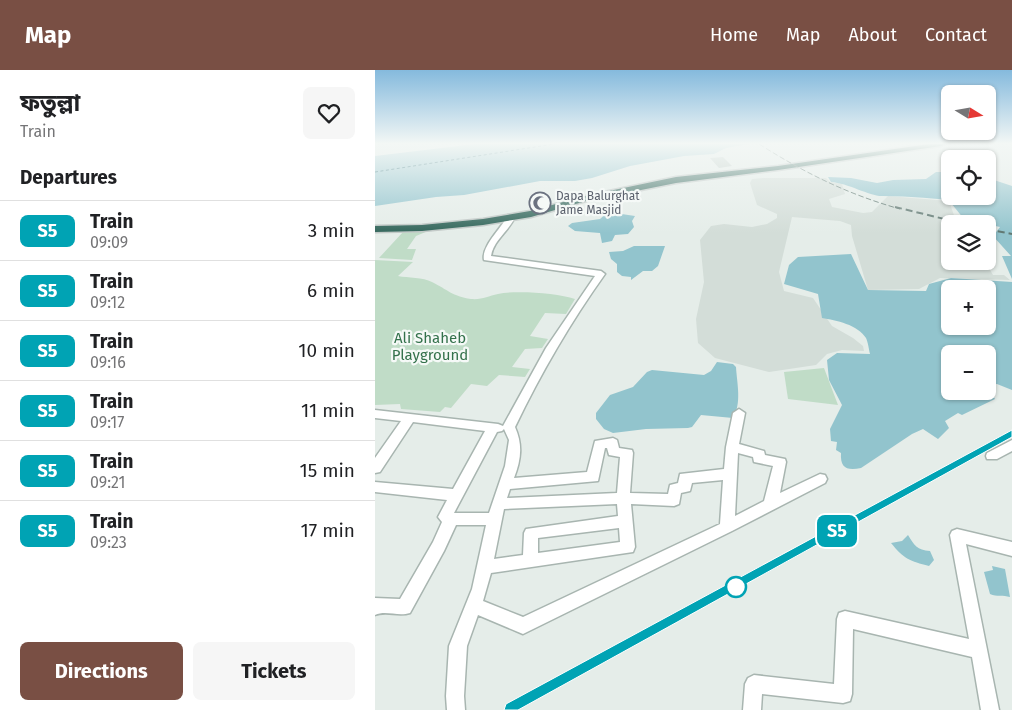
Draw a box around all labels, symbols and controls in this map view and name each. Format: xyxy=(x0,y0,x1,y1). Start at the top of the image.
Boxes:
text: Map xyxy=(25,21,71,49)
text: Home xyxy=(710,24,758,46)
text: Map xyxy=(786,24,820,46)
text: About xyxy=(848,24,897,46)
text: Contact xyxy=(925,24,987,46)
north arrow xyxy=(941,85,996,140)
map controls xyxy=(941,85,996,400)
button: heart xyxy=(303,87,355,139)
text: ফতুল্লা xyxy=(20,89,80,117)
text: Train xyxy=(20,122,56,141)
button: locate xyxy=(941,150,996,205)
text: Departures xyxy=(20,166,117,189)
place label: Dapa Balurghat Jame Masjid xyxy=(556,189,640,217)
mosque icon: Dapa Balurghat Jame Masjid xyxy=(528,191,552,215)
text: Train xyxy=(90,210,133,233)
button: layers xyxy=(941,215,996,270)
text: 3 min xyxy=(308,219,355,242)
text: S5 xyxy=(38,220,57,242)
text: 09:09 xyxy=(90,233,128,252)
text: Train xyxy=(90,270,133,293)
text: 6 min xyxy=(307,279,355,302)
text: S5 xyxy=(38,280,57,302)
button: + xyxy=(941,280,996,335)
text: 09:12 xyxy=(90,293,125,312)
park label: Ali Shaheb Playground xyxy=(392,329,468,364)
text: Train xyxy=(90,330,133,353)
text: 10 min xyxy=(298,339,355,362)
text: S5 xyxy=(38,340,57,362)
button: − xyxy=(941,345,996,400)
text: 09:16 xyxy=(90,353,126,372)
text: Train xyxy=(90,390,133,413)
text: 11 min xyxy=(301,399,355,422)
text: S5 xyxy=(38,400,57,422)
text: 09:17 xyxy=(90,413,124,432)
text: Train xyxy=(90,450,133,473)
text: 15 min xyxy=(299,459,355,482)
text: S5 xyxy=(38,460,57,482)
text: 09:21 xyxy=(90,473,125,492)
text: Train xyxy=(90,510,133,533)
line badge: S5 xyxy=(815,515,859,547)
text: 17 min xyxy=(301,519,355,542)
text: S5 xyxy=(38,520,57,542)
text: S5 xyxy=(827,520,847,542)
text: 09:23 xyxy=(90,533,127,552)
unlabelled marker xyxy=(725,576,747,598)
button: Directions xyxy=(20,642,183,700)
button: Tickets xyxy=(193,642,355,700)

